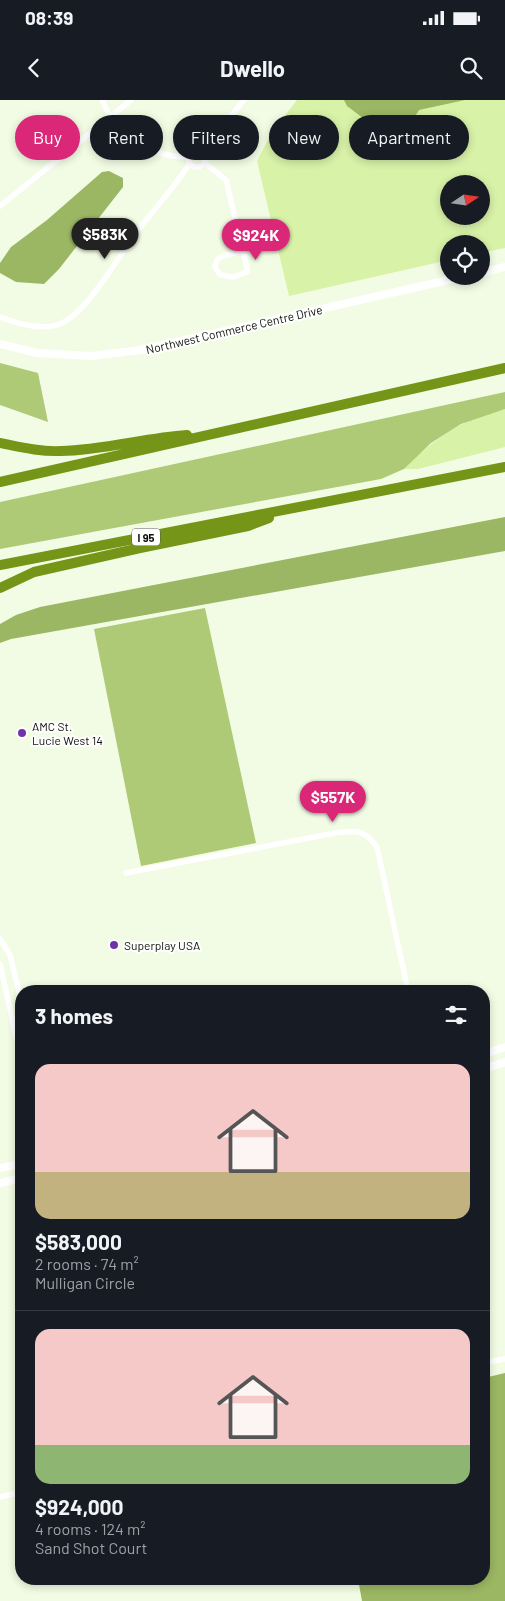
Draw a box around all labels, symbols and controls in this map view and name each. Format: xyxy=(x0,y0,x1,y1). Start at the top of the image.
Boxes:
text: 08:39 xyxy=(25,6,73,29)
icon: back xyxy=(20,54,48,82)
icon: search xyxy=(457,54,485,82)
text: Dwello xyxy=(220,55,285,81)
chip: Buy xyxy=(15,115,80,160)
chip: Rent xyxy=(90,115,163,160)
chip: Filters xyxy=(173,115,259,160)
chip: New xyxy=(269,115,339,160)
chip: Apartment xyxy=(349,115,469,160)
north arrow xyxy=(440,175,490,225)
map controls xyxy=(440,175,490,285)
pin: $583K xyxy=(70,218,140,260)
pin: $924K xyxy=(221,219,291,261)
text: $583K xyxy=(82,224,128,243)
text: $924K xyxy=(233,225,279,244)
button: locate xyxy=(440,235,490,285)
street label: Northwest Commerce Centre Drive xyxy=(144,302,324,356)
road number: I 95 xyxy=(132,528,160,546)
place label: AMC St. Lucie West 14 xyxy=(32,719,103,747)
marker: AMC St. Lucie West 14 xyxy=(16,727,28,739)
pin: $557K xyxy=(298,780,368,823)
text: $557K xyxy=(311,787,355,806)
place label: Superplay USA xyxy=(124,938,200,952)
marker: Superplay USA xyxy=(108,939,120,951)
icon: filters xyxy=(442,1001,470,1029)
text: 3 homes xyxy=(35,1003,113,1028)
icon: home xyxy=(208,1096,298,1186)
text: $583,000 xyxy=(35,1229,122,1254)
text: 2 rooms · 74 m² xyxy=(35,1254,139,1273)
text: Mulligan Circle xyxy=(35,1273,135,1292)
icon: home xyxy=(208,1362,298,1452)
text: $924,000 xyxy=(35,1494,124,1519)
text: 4 rooms · 124 m² xyxy=(35,1519,146,1538)
text: Sand Shot Court xyxy=(35,1538,147,1557)

